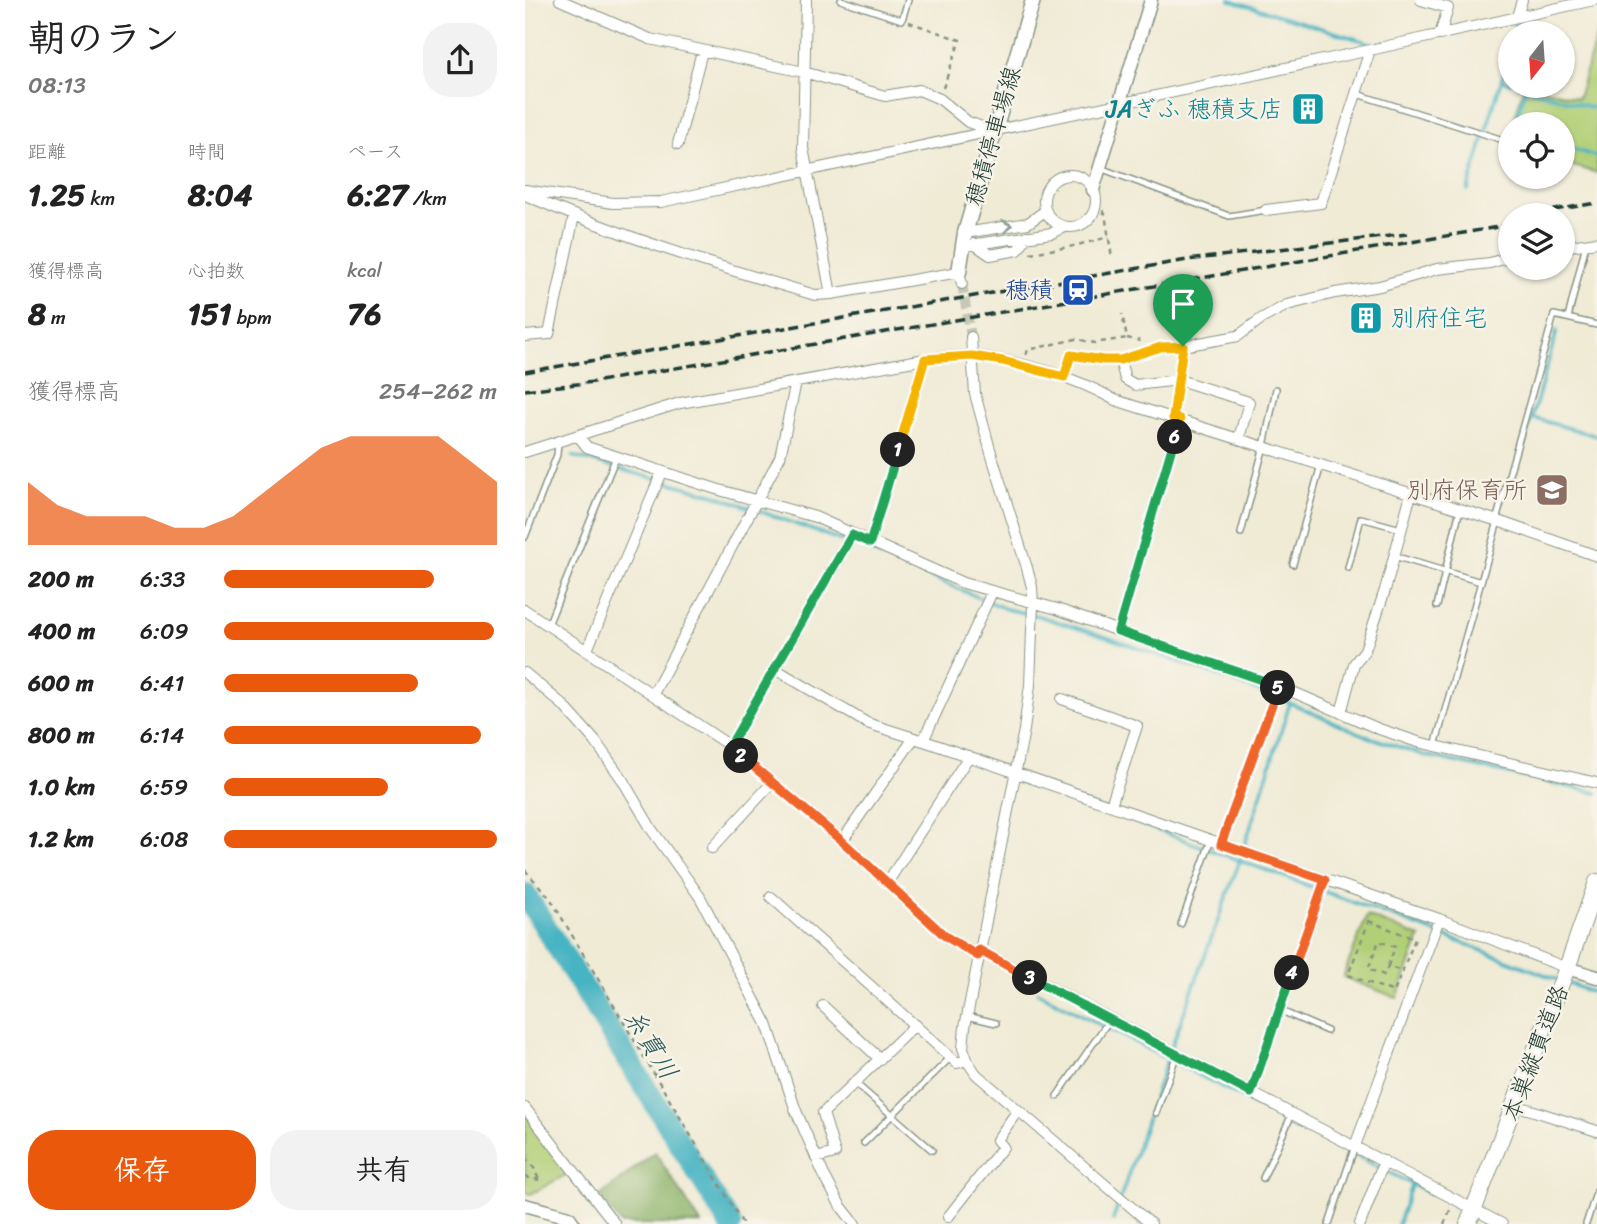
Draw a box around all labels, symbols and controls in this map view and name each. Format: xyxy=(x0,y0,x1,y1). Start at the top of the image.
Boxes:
text: 朝のラン xyxy=(28,5,180,72)
north arrow xyxy=(1498,21,1575,98)
map controls xyxy=(1498,21,1575,280)
button: share xyxy=(423,23,497,97)
street label: 穂積停車場線 xyxy=(953,61,1033,211)
text: 08:13 xyxy=(28,65,86,106)
place label: JAぎふ 穂積支店 xyxy=(1105,88,1283,130)
building icon: JAぎふ 穂積支店 xyxy=(1289,90,1327,128)
button: locate xyxy=(1498,112,1575,189)
text: 距離 xyxy=(28,135,66,168)
text: 時間 xyxy=(188,135,226,168)
text: ペース xyxy=(347,135,403,168)
text: 1.25 xyxy=(28,168,86,222)
text: 8:04 xyxy=(188,168,253,222)
text: 6:27 xyxy=(347,168,408,222)
text: km xyxy=(86,182,115,215)
text: /km xyxy=(408,182,447,215)
button: layers xyxy=(1498,203,1575,280)
one-way arrow xyxy=(1001,219,1012,234)
text: 獲得標高 xyxy=(28,254,104,287)
text: 心拍数 xyxy=(188,254,245,287)
text: kcal xyxy=(347,254,382,287)
place label: 穂積 xyxy=(1005,269,1053,311)
station icon: 穂積 xyxy=(1059,271,1097,309)
pin xyxy=(1153,274,1213,346)
icon: arrive xyxy=(1164,285,1202,323)
text: 8 xyxy=(28,287,46,341)
text: 151 xyxy=(188,287,232,341)
text: 76 xyxy=(347,287,382,341)
place label: 別府住宅 xyxy=(1391,297,1487,339)
building icon: 別府住宅 xyxy=(1347,299,1385,337)
text: m xyxy=(46,301,66,334)
text: bpm xyxy=(232,301,272,334)
text: 獲得標高 xyxy=(28,371,120,412)
text: 254–262 m xyxy=(379,371,497,412)
pin: 6 xyxy=(1157,420,1193,454)
text: 6 xyxy=(1169,420,1180,453)
pin: 1 xyxy=(881,433,915,468)
text: 1 xyxy=(893,433,902,466)
place label: 別府保育所 xyxy=(1407,469,1527,511)
school or university icon: 別府保育所 xyxy=(1533,471,1571,509)
text: 200 m xyxy=(28,559,94,600)
text: 6:33 xyxy=(140,559,185,600)
text: 400 m xyxy=(28,611,95,652)
text: 6:09 xyxy=(140,611,189,652)
text: 600 m xyxy=(28,663,94,704)
text: 6:41 xyxy=(140,663,184,704)
pin: 5 xyxy=(1261,670,1295,706)
text: 5 xyxy=(1272,671,1283,704)
text: 800 m xyxy=(28,715,95,756)
text: 6:14 xyxy=(140,715,184,756)
pin: 2 xyxy=(723,738,759,774)
text: 2 xyxy=(735,739,746,772)
text: 1.0 km xyxy=(28,767,95,808)
text: 6:59 xyxy=(140,767,188,808)
text: 1.2 km xyxy=(28,819,94,860)
text: 6:08 xyxy=(140,819,188,860)
pin: 4 xyxy=(1275,956,1309,990)
text: 4 xyxy=(1286,956,1297,989)
pin: 3 xyxy=(1013,960,1047,996)
text: 3 xyxy=(1024,961,1035,994)
street label: 本巣縦貫道路 xyxy=(1490,978,1580,1128)
water label: 糸貫川 xyxy=(611,999,691,1089)
button: 保存 xyxy=(28,1130,256,1210)
button: 共有 xyxy=(270,1130,497,1210)

